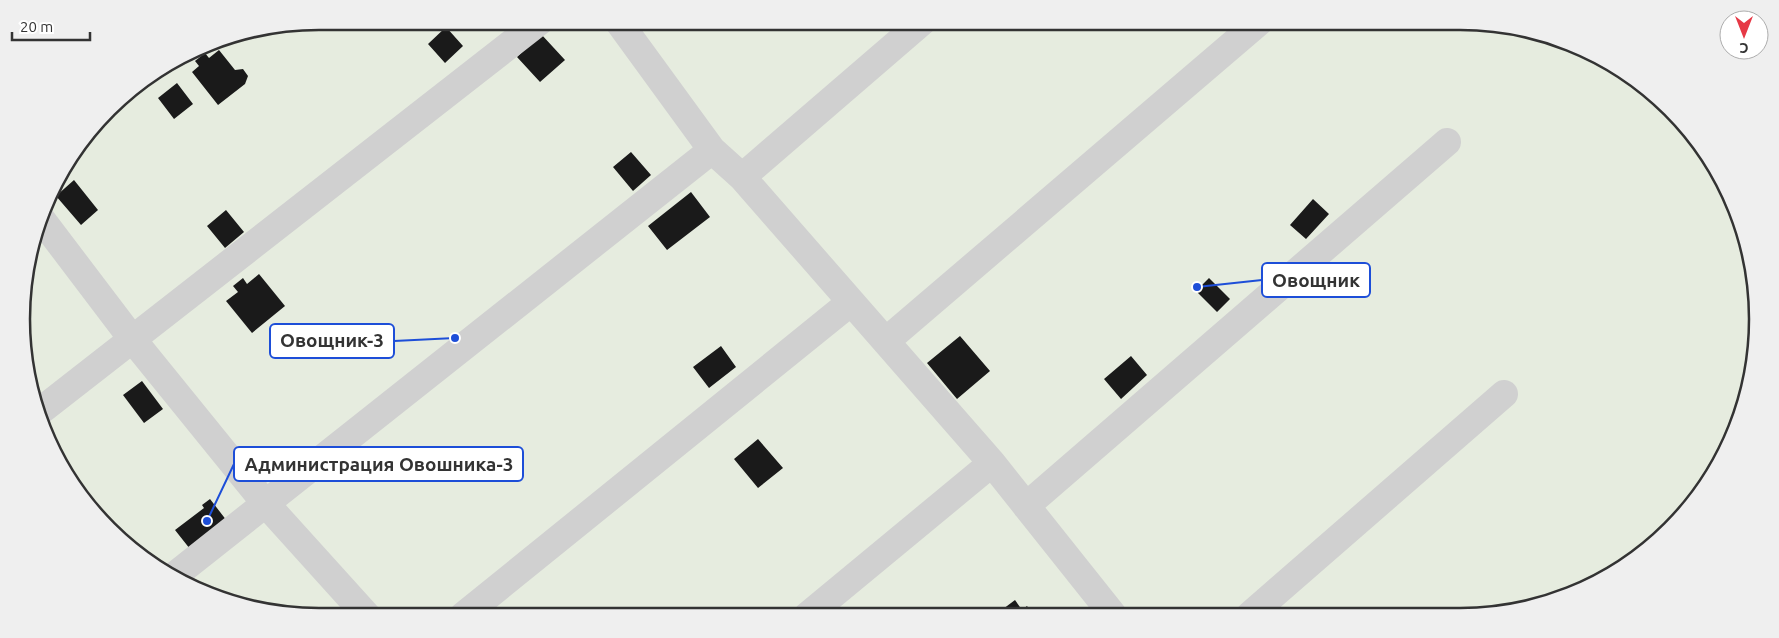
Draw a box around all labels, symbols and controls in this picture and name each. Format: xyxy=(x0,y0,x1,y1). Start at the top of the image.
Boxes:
scale bar xyxy=(12,10,90,42)
north arrow xyxy=(1719,10,1769,60)
text: 20 m xyxy=(20,18,53,35)
text: С xyxy=(1739,40,1748,56)
callout: Овощник xyxy=(1262,263,1370,297)
text: Овощник xyxy=(1272,269,1360,291)
callout: Овощник-3 xyxy=(270,324,394,358)
text: Овощник-3 xyxy=(280,329,384,351)
callout: Администрация Овошника-3 xyxy=(234,447,523,481)
text: Администрация Овошника-3 xyxy=(244,453,514,475)

